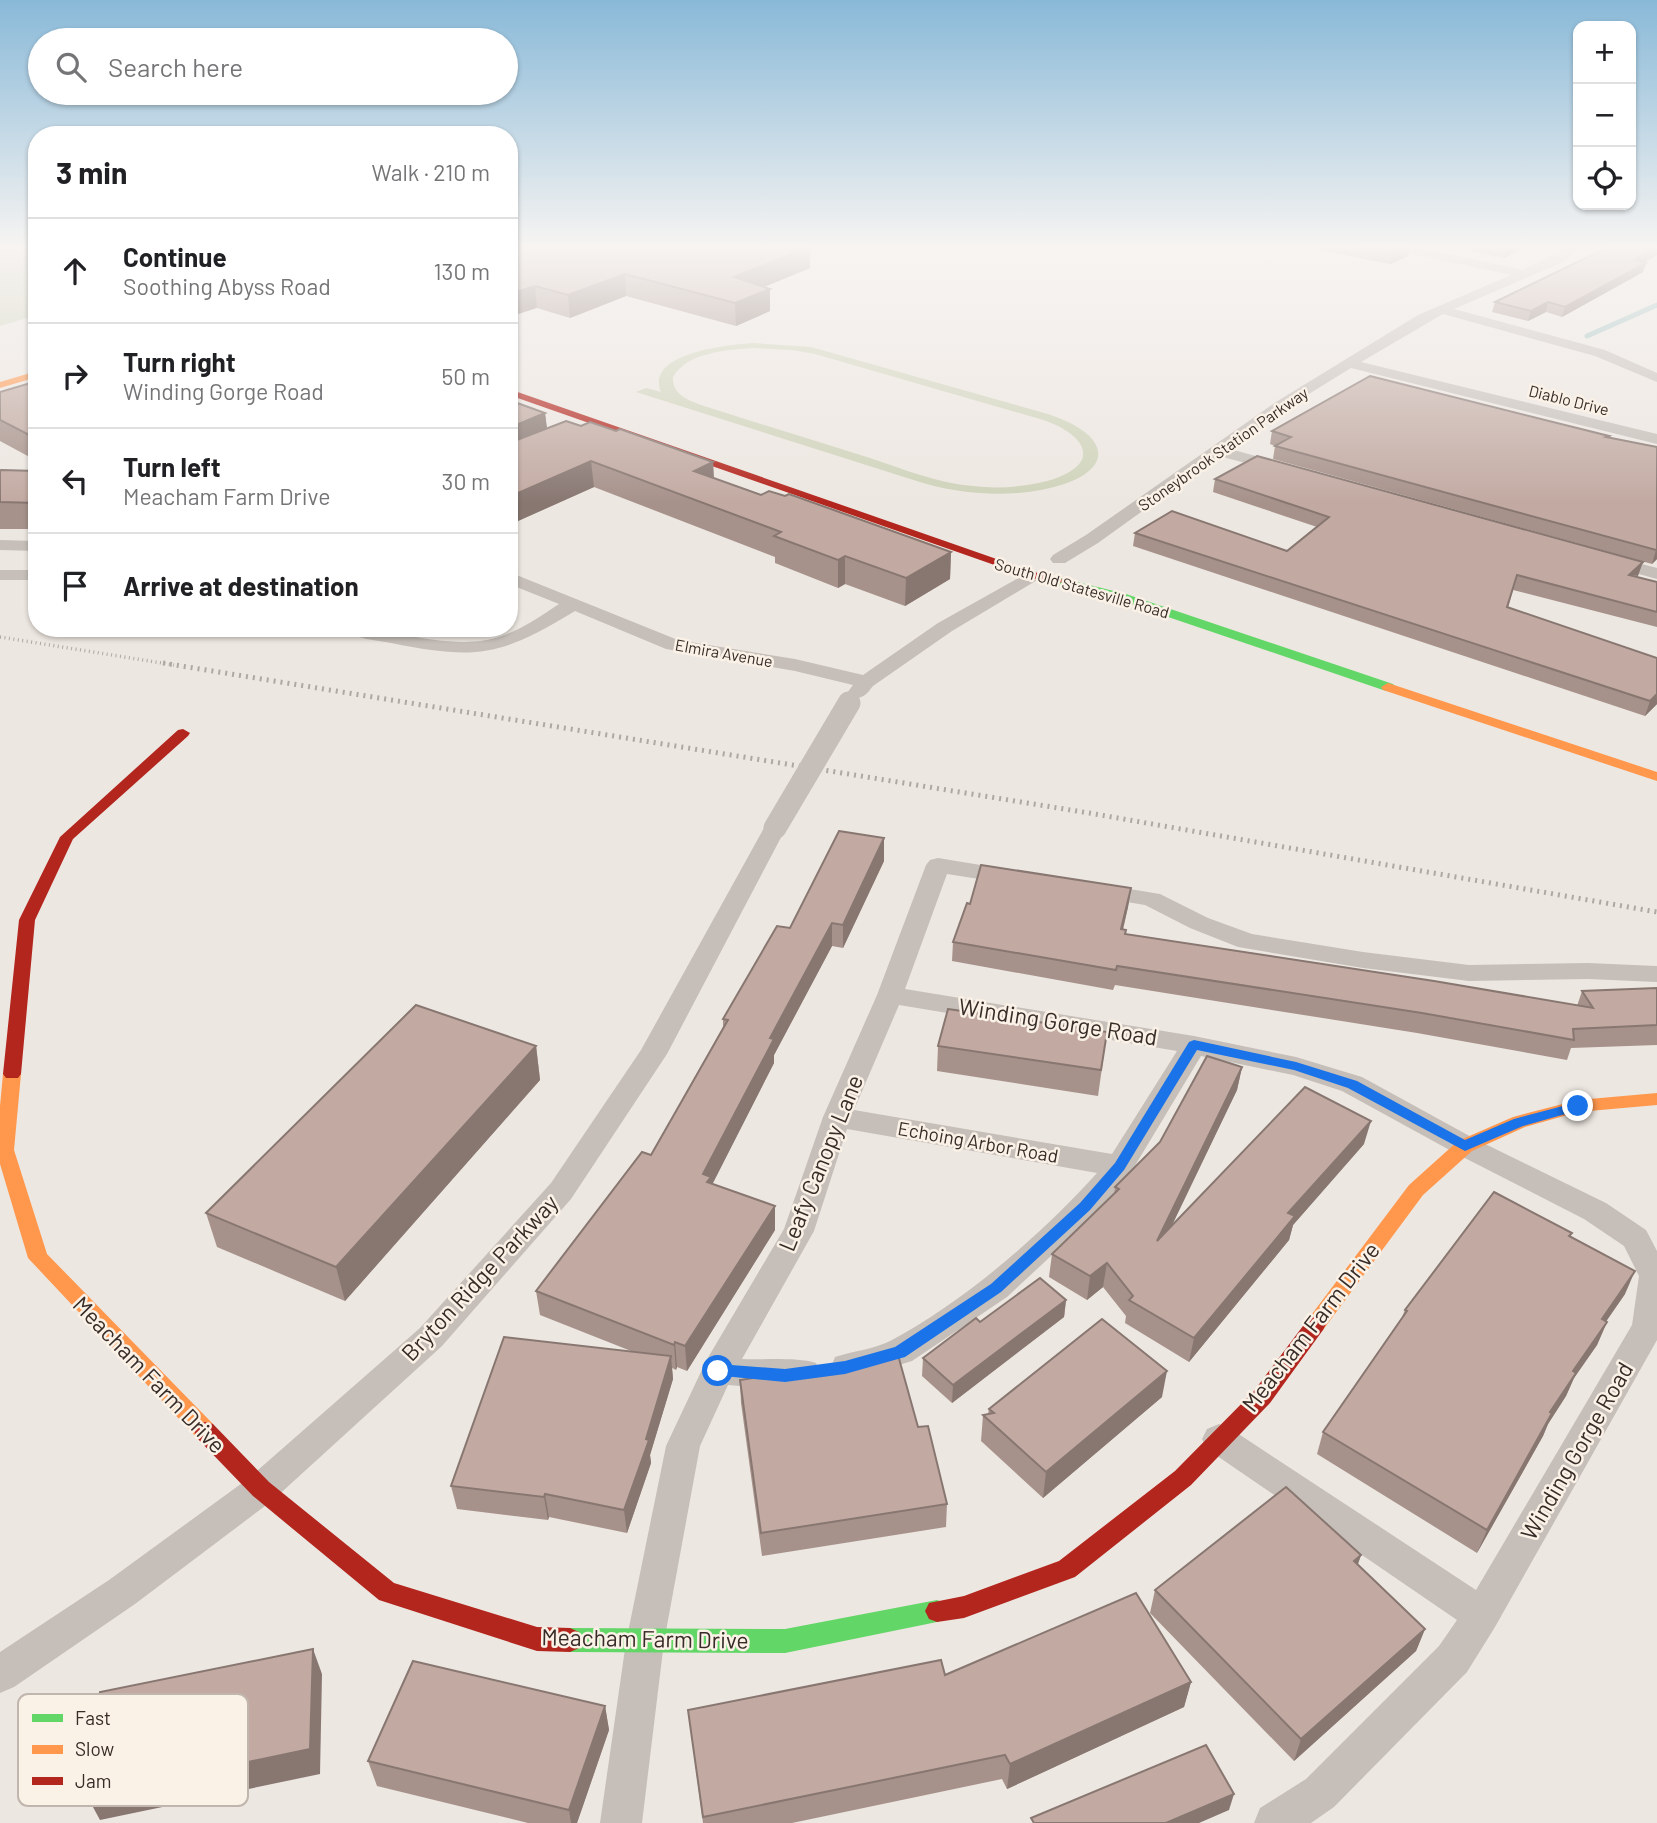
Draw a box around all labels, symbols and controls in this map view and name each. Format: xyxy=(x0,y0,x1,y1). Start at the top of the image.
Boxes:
map controls xyxy=(1573,21,1636,210)
button: + xyxy=(1573,21,1636,84)
search box xyxy=(28,28,518,105)
icon: search xyxy=(52,48,90,86)
text: Search here xyxy=(108,51,243,82)
button: − xyxy=(1573,84,1636,147)
button: locate xyxy=(1573,147,1636,210)
text: 3 min xyxy=(56,154,127,190)
text: Walk · 210 m xyxy=(372,158,490,186)
text: Continue xyxy=(123,241,227,272)
icon: ahead xyxy=(56,252,94,290)
text: 130 m xyxy=(433,257,490,285)
text: Soothing Abyss Road xyxy=(123,272,331,300)
text: Turn right xyxy=(123,346,236,377)
icon: right xyxy=(56,357,94,395)
text: 50 m xyxy=(442,362,490,390)
text: Winding Gorge Road xyxy=(123,377,324,405)
street label: Diablo Drive xyxy=(1527,380,1611,419)
street label: Stoneybrook Station Parkway xyxy=(1134,382,1312,515)
text: Turn left xyxy=(123,451,221,482)
icon: left xyxy=(56,462,94,500)
text: 30 m xyxy=(442,467,490,495)
text: Meacham Farm Drive xyxy=(123,482,330,510)
street label: South Old Statesville Road xyxy=(993,554,1171,622)
icon: arrive xyxy=(56,567,94,605)
text: Arrive at destination xyxy=(123,570,359,601)
street label: Elmira Avenue xyxy=(674,635,774,670)
street label: Winding Gorge Road xyxy=(957,991,1159,1051)
street label: Leafy Canopy Lane xyxy=(772,1070,868,1255)
route end xyxy=(1562,1090,1593,1121)
street label: Echoing Arbor Road xyxy=(896,1116,1060,1167)
street label: Bryton Ridge Parkway xyxy=(395,1188,564,1366)
street label: Meacham Farm Drive xyxy=(1235,1236,1385,1417)
street label: Meacham Farm Drive xyxy=(68,1290,232,1459)
route start xyxy=(702,1355,733,1386)
street label: Winding Gorge Road xyxy=(1514,1357,1638,1544)
street label: Meacham Farm Drive xyxy=(541,1622,749,1654)
legend xyxy=(18,1694,248,1806)
text: Fast xyxy=(75,1706,111,1729)
text: Slow xyxy=(75,1737,114,1760)
text: Jam xyxy=(75,1769,111,1792)

